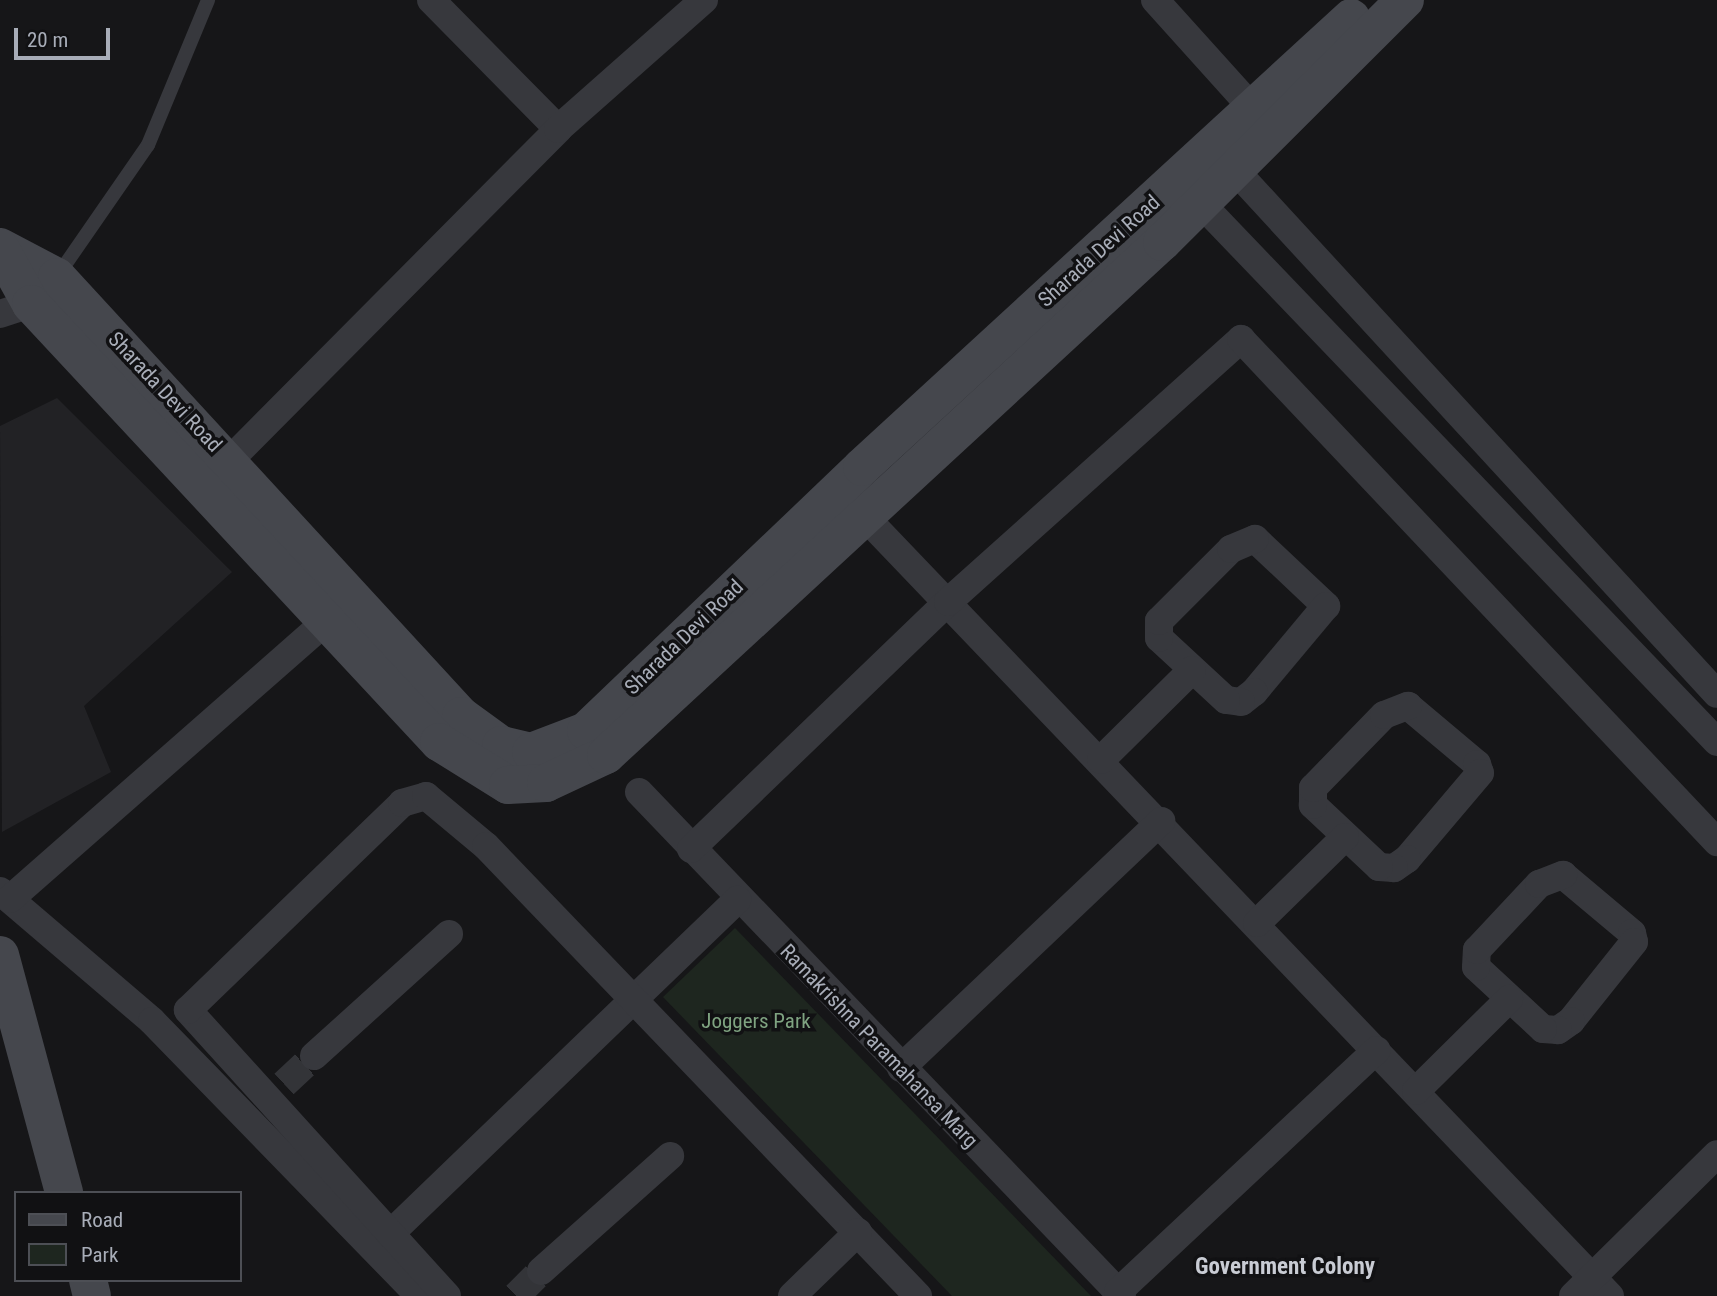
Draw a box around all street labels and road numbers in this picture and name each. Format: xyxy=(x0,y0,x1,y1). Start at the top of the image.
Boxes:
street label: Sharada Devi Road xyxy=(1033,190,1165,312)
street label: Sharada Devi Road xyxy=(103,327,227,457)
street label: Sharada Devi Road xyxy=(620,574,748,700)
street label: Ramakrishna Paramahansa Marg xyxy=(775,939,983,1153)

